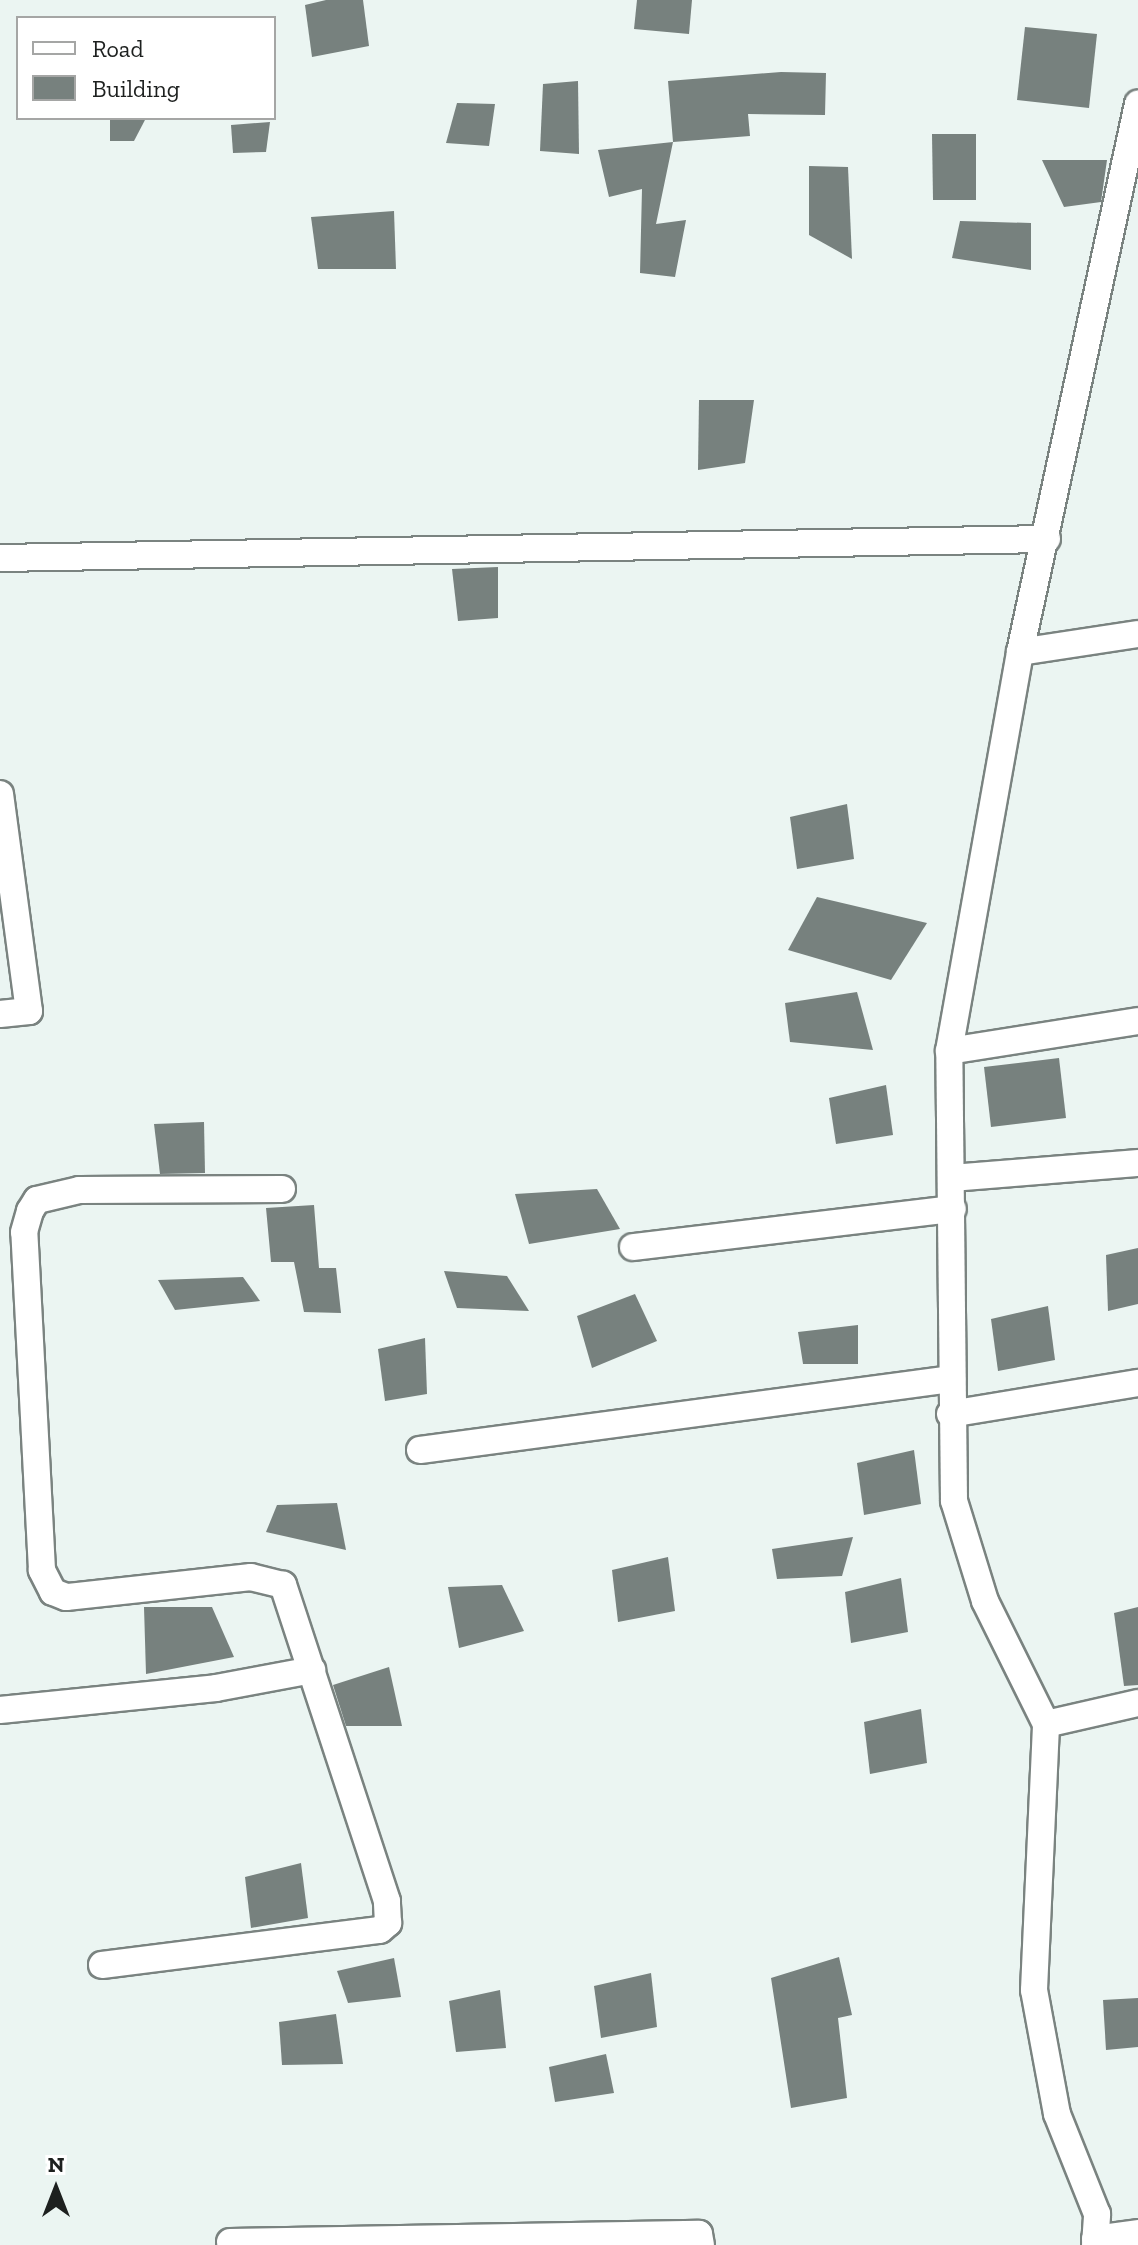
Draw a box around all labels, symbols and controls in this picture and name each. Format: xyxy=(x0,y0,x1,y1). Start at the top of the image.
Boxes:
legend xyxy=(16,16,276,120)
text: Road xyxy=(92,34,144,63)
text: Building xyxy=(92,74,180,103)
north arrow xyxy=(16,2149,96,2229)
text: N xyxy=(48,2151,64,2178)

